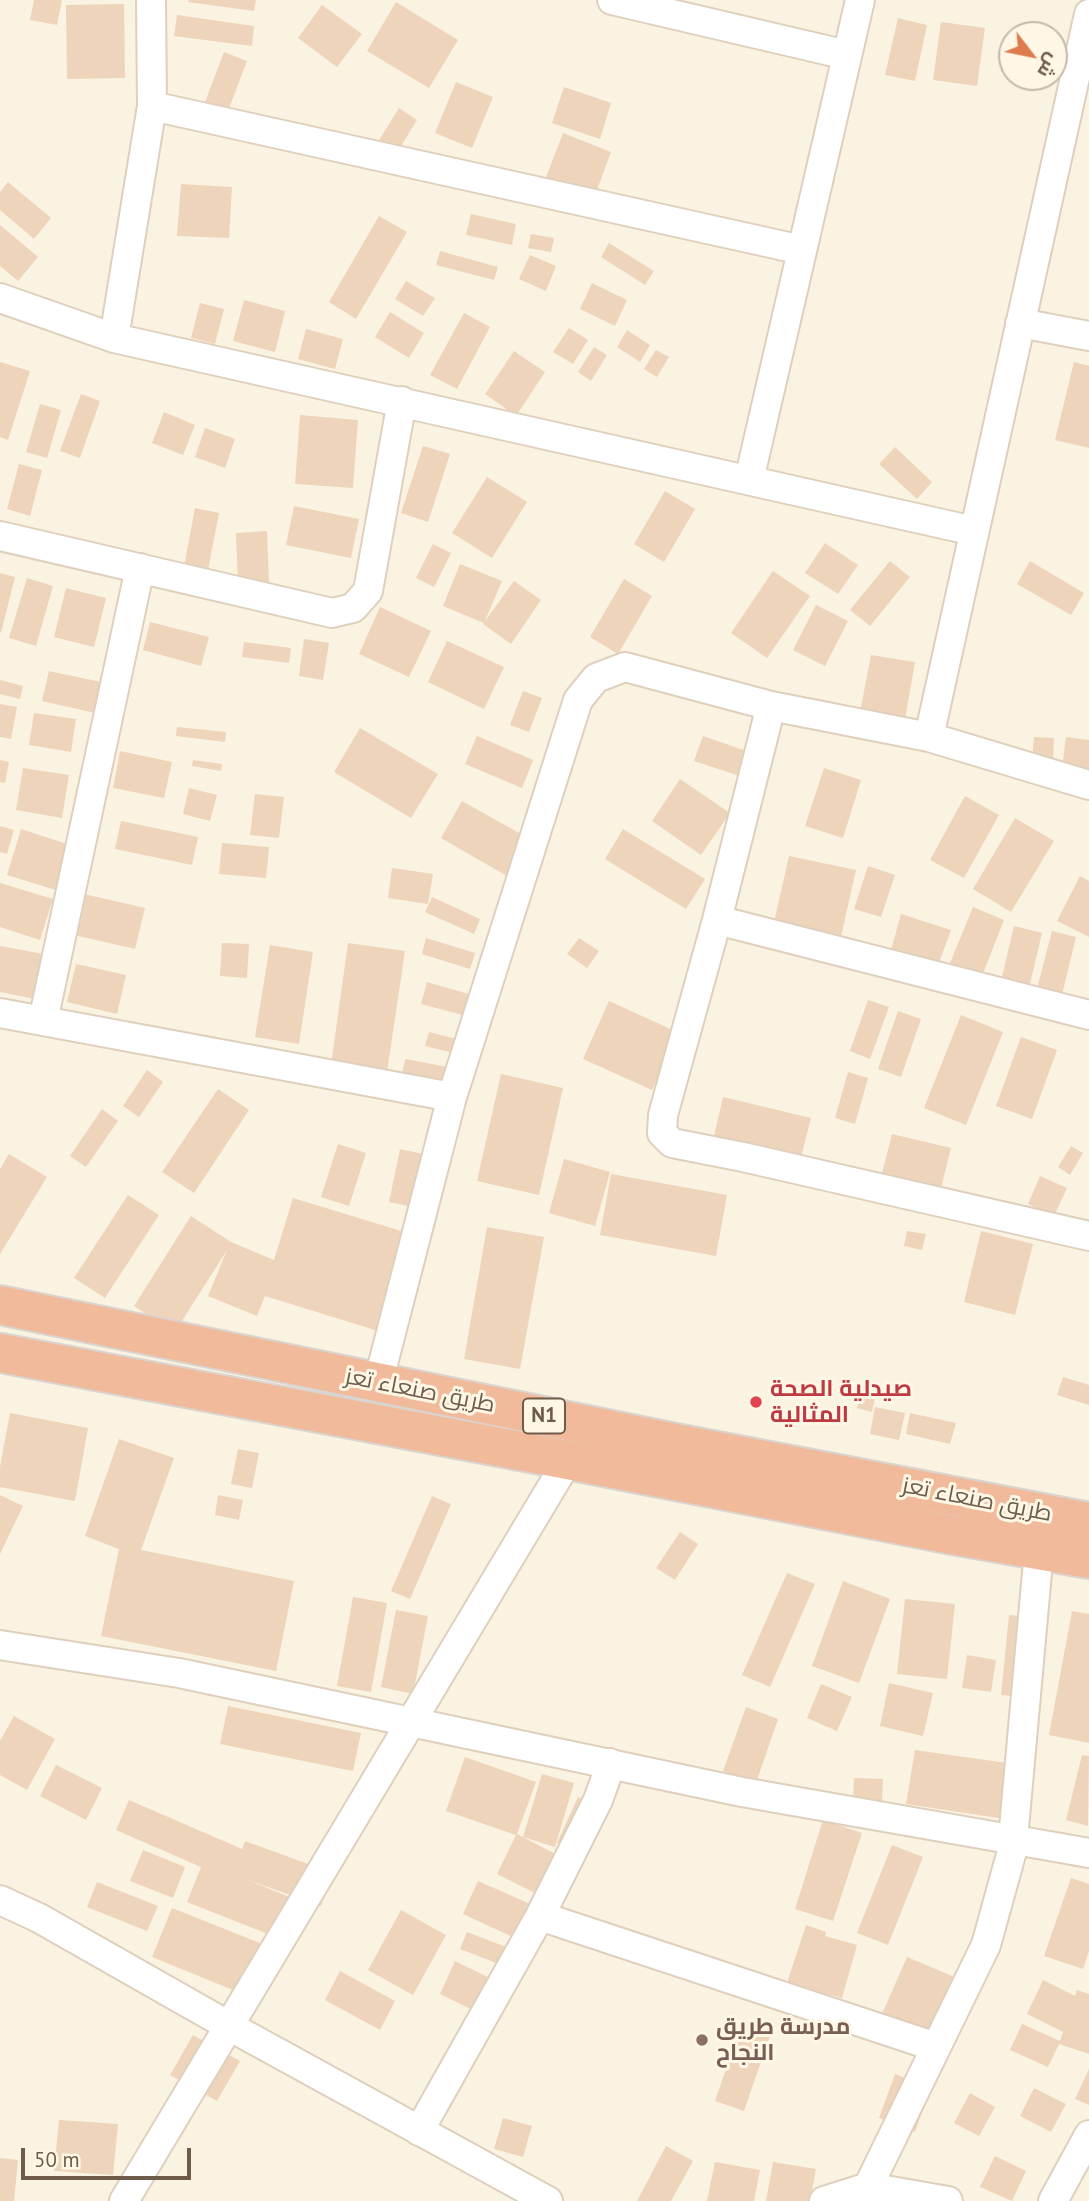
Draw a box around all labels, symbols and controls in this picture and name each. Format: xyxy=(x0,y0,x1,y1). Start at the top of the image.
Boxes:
north arrow xyxy=(998,21,1068,91)
text: ش xyxy=(1032,49,1066,83)
street label: طريق صنعاء تعز xyxy=(343,1363,497,1419)
place label: صيدلية الصحة المثالية xyxy=(770,1375,912,1429)
marker: صيدلية الصحة المثالية xyxy=(748,1394,764,1410)
road number: N1 xyxy=(523,1398,565,1434)
street label: طريق صنعاء تعز xyxy=(900,1472,1054,1528)
place label: مدرسة طريق النجاح xyxy=(716,2013,850,2067)
marker: مدرسة طريق النجاح xyxy=(694,2032,710,2048)
scale bar xyxy=(24,2134,194,2178)
text: 50 m xyxy=(34,2146,80,2173)

